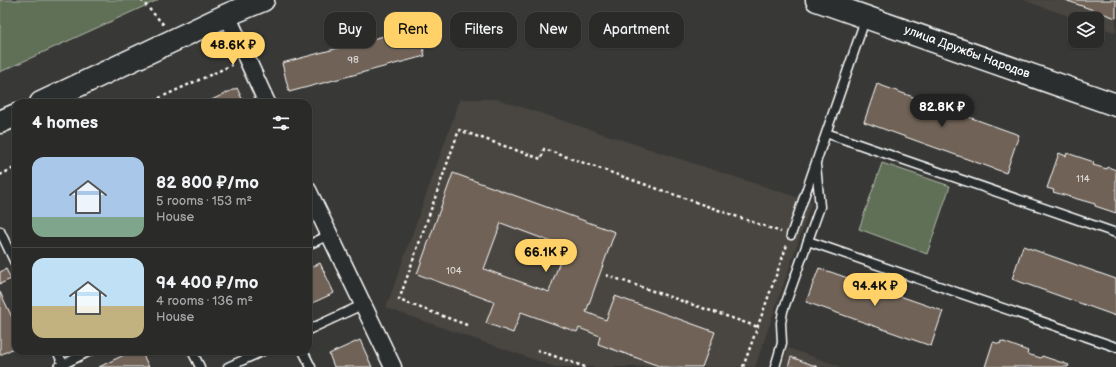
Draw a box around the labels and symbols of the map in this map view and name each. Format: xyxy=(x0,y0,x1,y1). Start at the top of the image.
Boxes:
street label: улица Дружбы Народов xyxy=(902,22,1033,82)
pin: 48.6K ₽ xyxy=(196,32,270,66)
house number: 98 xyxy=(347,54,359,66)
pin: 82.8K ₽ xyxy=(905,94,979,128)
house number: 114 xyxy=(1076,173,1090,185)
pin: 66.1K ₽ xyxy=(509,239,583,273)
house number: 104 xyxy=(446,265,462,277)
pin: 94.4K ₽ xyxy=(838,273,912,307)

